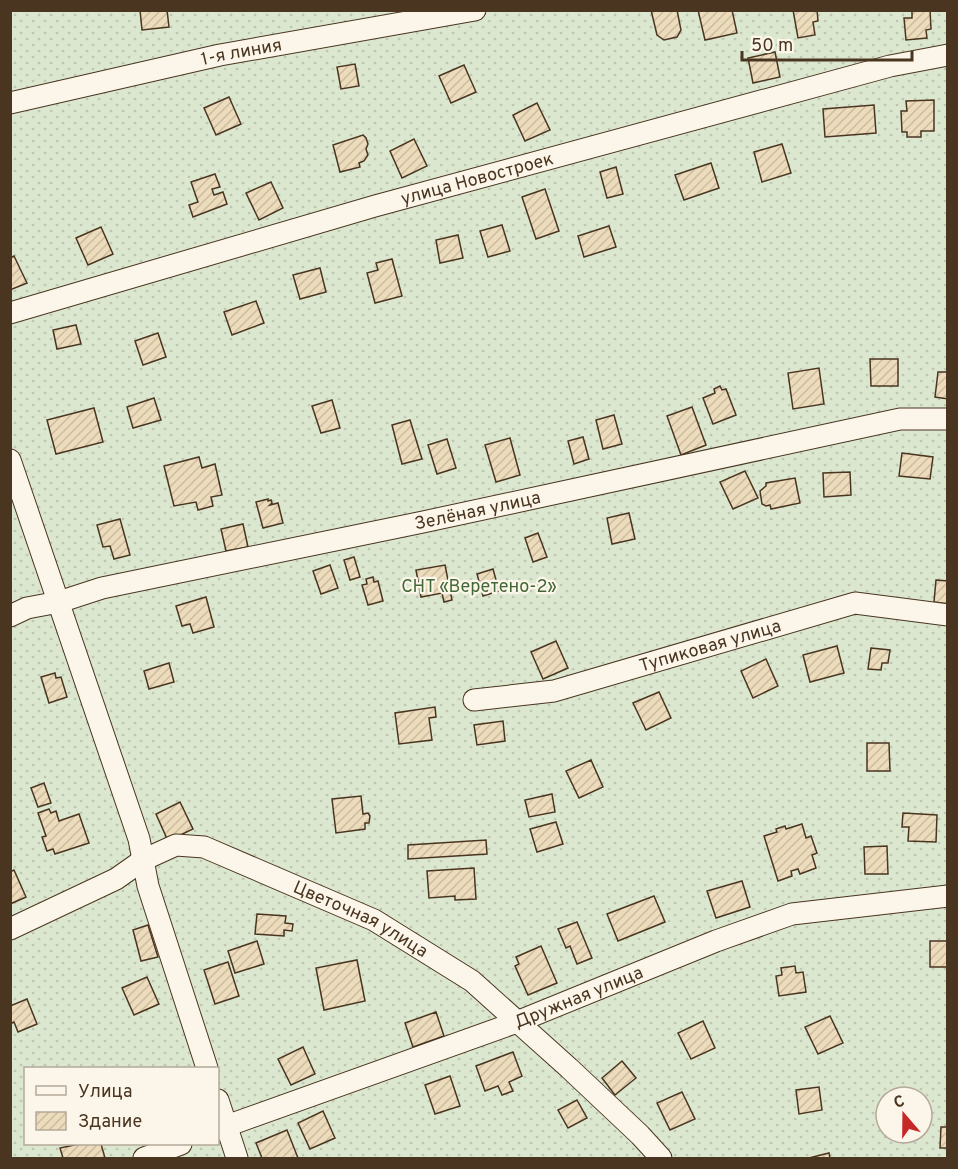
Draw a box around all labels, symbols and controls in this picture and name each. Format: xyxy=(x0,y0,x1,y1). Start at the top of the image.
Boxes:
scale bar xyxy=(742,24,912,62)
street label: 1-я линия xyxy=(199,34,284,72)
text: 50 m xyxy=(751,35,793,58)
street label: улица Новостроек xyxy=(398,148,556,211)
street label: Зелёная улица xyxy=(413,487,543,536)
park label: СНТ «Веретено-2» xyxy=(401,576,557,599)
street label: Тупиковая улица xyxy=(637,615,784,678)
street label: Цветочная улица xyxy=(289,877,432,964)
street label: Дружная улица xyxy=(511,962,647,1035)
legend xyxy=(24,1067,219,1145)
text: Улица xyxy=(78,1081,132,1104)
north arrow xyxy=(874,1085,934,1145)
text: С xyxy=(891,1092,908,1114)
text: Здание xyxy=(78,1111,142,1134)

